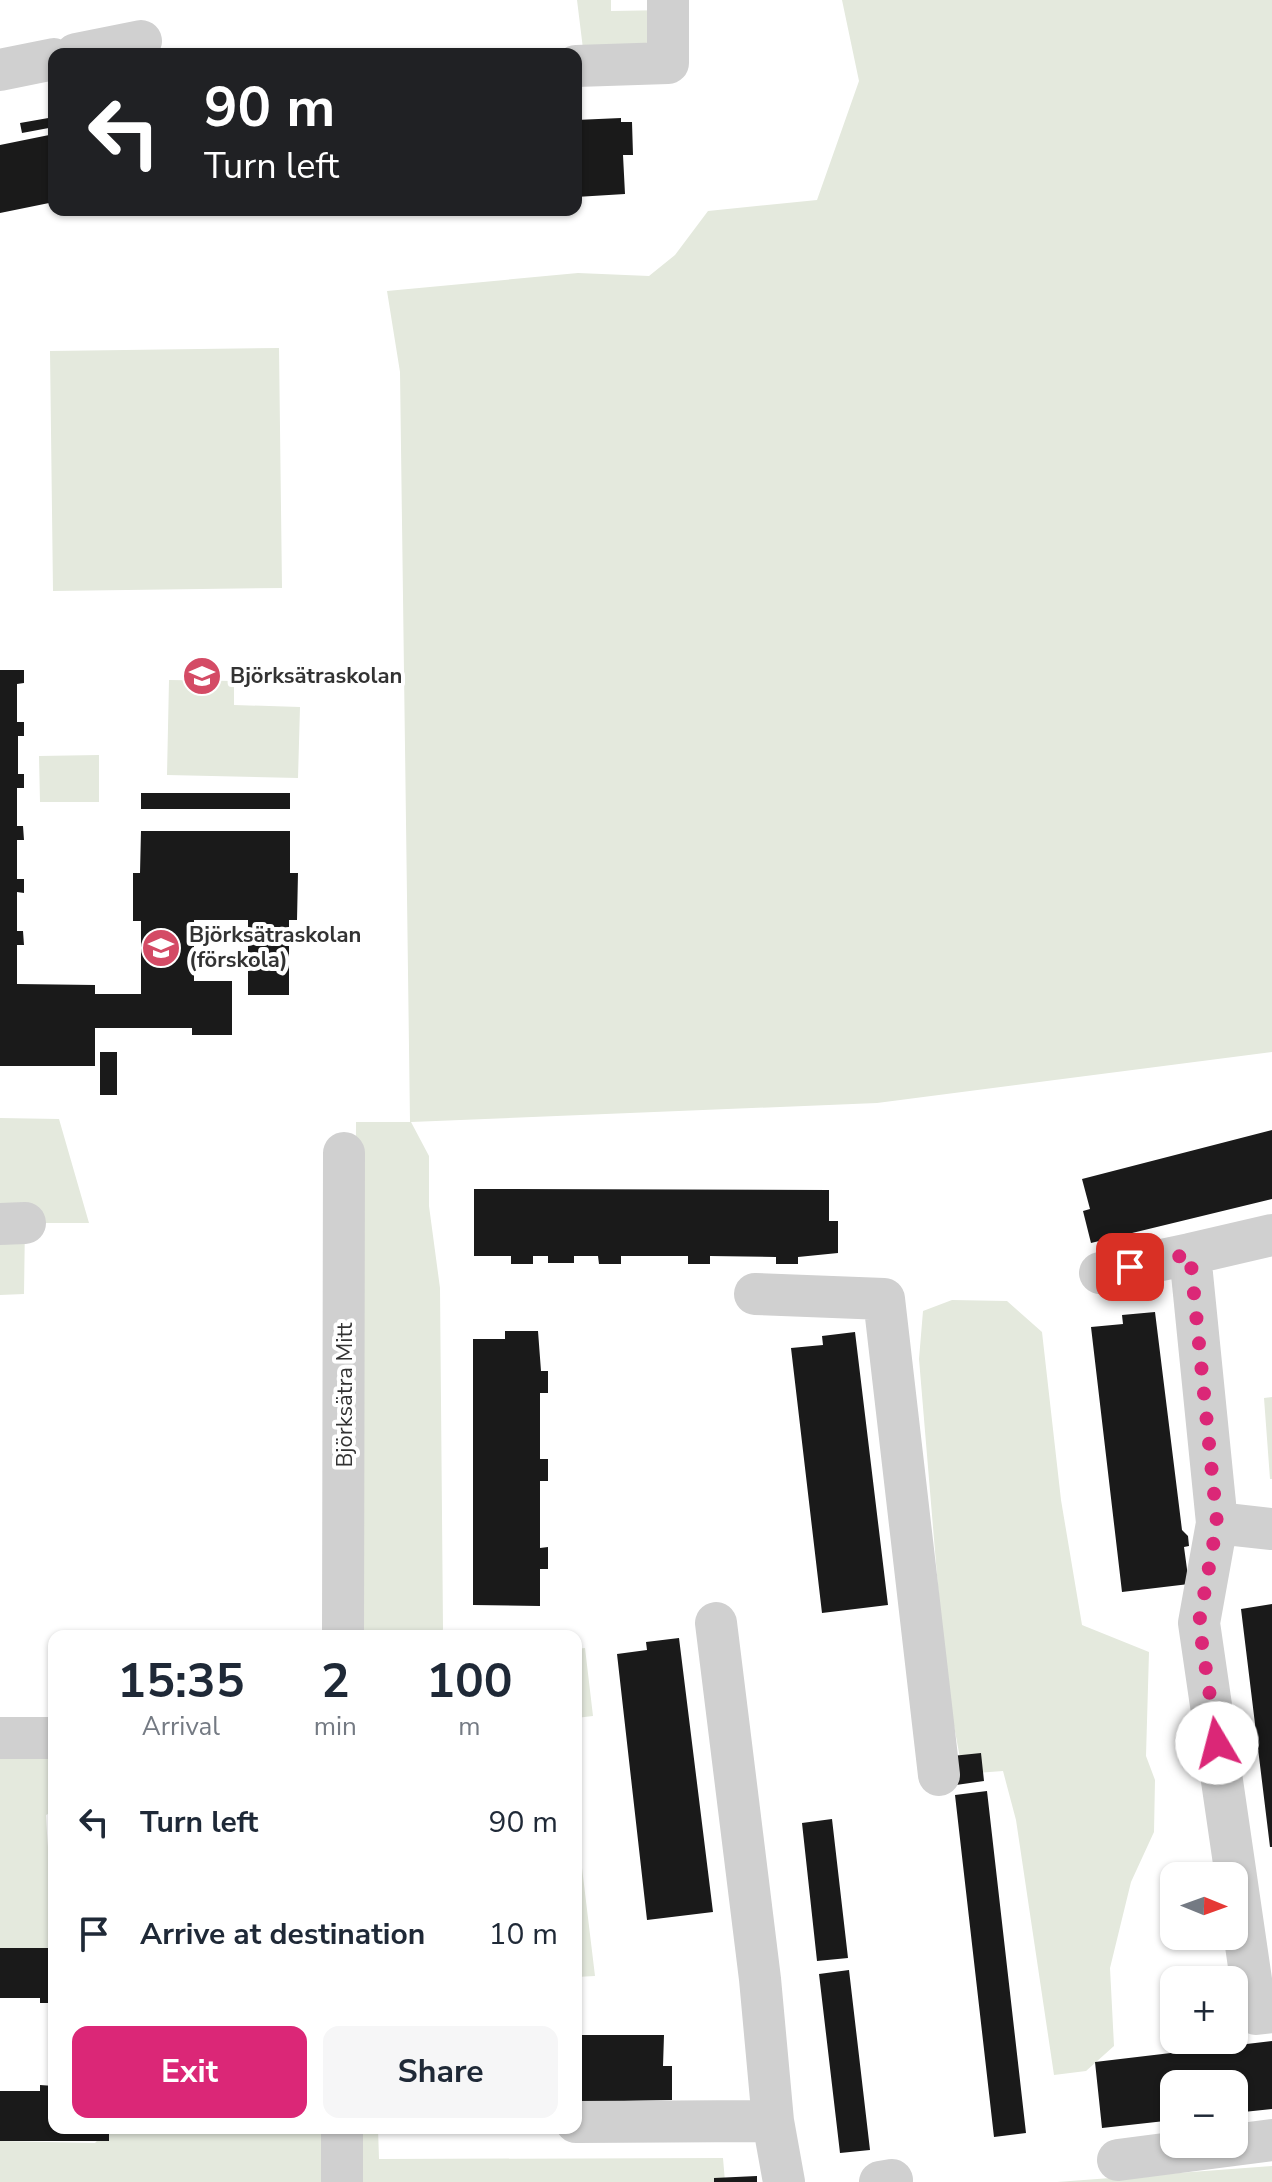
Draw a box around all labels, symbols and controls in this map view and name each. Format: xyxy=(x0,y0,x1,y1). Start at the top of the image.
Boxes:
text: 90 m xyxy=(204,69,335,146)
icon: left xyxy=(72,80,176,184)
text: Turn left xyxy=(204,142,339,191)
school or university icon: Björksätraskolan xyxy=(181,655,223,697)
place label: Björksätraskolan xyxy=(230,661,402,691)
place label: Björksätraskolan (förskola) xyxy=(189,920,361,975)
school or university icon: Björksätraskolan (förskola) xyxy=(140,927,182,969)
pin xyxy=(1096,1233,1164,1301)
icon: arrive xyxy=(1108,1245,1152,1289)
street label: Björksätra Mitt xyxy=(330,1322,360,1468)
text: 15:35 xyxy=(117,1648,244,1714)
text: 2 xyxy=(321,1648,350,1714)
text: 100 xyxy=(426,1648,513,1714)
position arrow xyxy=(1175,1701,1259,1785)
text: Arrival xyxy=(142,1709,220,1744)
text: min xyxy=(314,1709,357,1744)
text: m xyxy=(458,1709,481,1744)
icon: left xyxy=(72,1800,116,1844)
text: Turn left xyxy=(140,1802,258,1843)
text: 90 m xyxy=(489,1802,558,1843)
north arrow xyxy=(1160,1862,1248,1950)
map controls xyxy=(1160,1862,1248,2158)
icon: arrive xyxy=(72,1912,116,1956)
text: Arrive at destination xyxy=(140,1914,425,1955)
text: 10 m xyxy=(489,1914,558,1955)
button: + xyxy=(1160,1966,1248,2054)
button: Exit xyxy=(72,2026,307,2118)
button: Share xyxy=(323,2026,558,2118)
button: − xyxy=(1160,2070,1248,2158)

